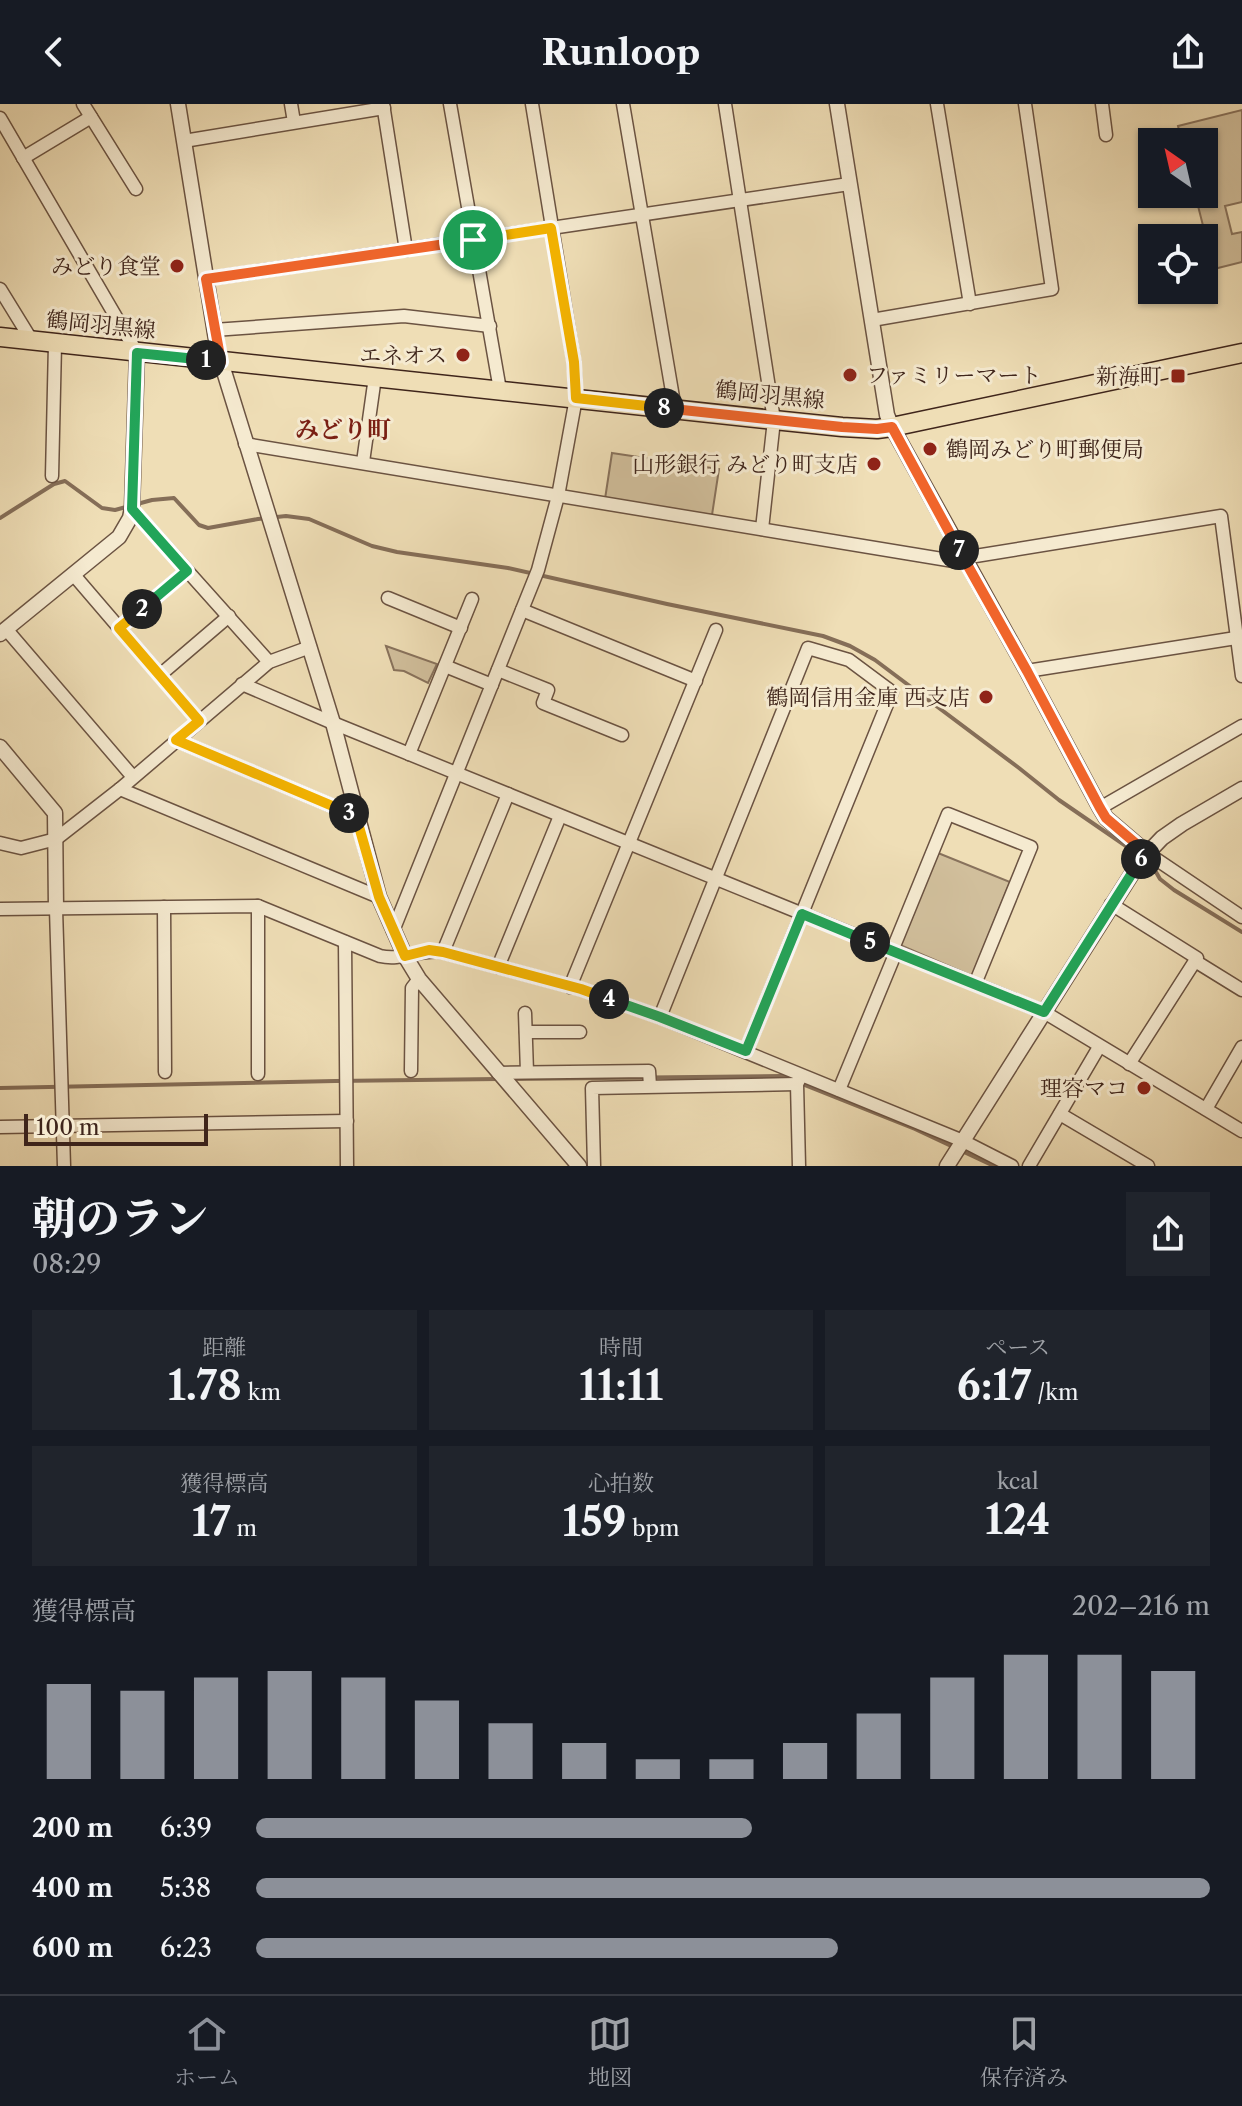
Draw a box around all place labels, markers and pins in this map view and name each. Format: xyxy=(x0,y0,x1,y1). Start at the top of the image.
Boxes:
pin xyxy=(439,206,507,274)
place label: みどり食堂 xyxy=(51,253,161,280)
marker: みどり食堂 xyxy=(168,257,186,275)
pin: 1 xyxy=(186,340,226,380)
place label: エネオス xyxy=(359,342,447,369)
marker: エネオス xyxy=(454,346,472,364)
place label: ファミリーマート xyxy=(866,362,1042,389)
place label: 新海町 xyxy=(1096,363,1162,390)
marker: ファミリーマート xyxy=(841,366,859,384)
marker: 新海町 xyxy=(1169,367,1187,385)
pin: 8 xyxy=(644,388,684,428)
place label: 鶴岡みどり町郵便局 xyxy=(946,436,1144,463)
marker: 鶴岡みどり町郵便局 xyxy=(921,440,939,458)
place label: 山形銀行 みどり町支店 xyxy=(632,451,858,478)
marker: 山形銀行 みどり町支店 xyxy=(865,455,883,473)
pin: 7 xyxy=(939,530,979,570)
pin: 2 xyxy=(122,589,162,629)
place label: 鶴岡信用金庫 西支店 xyxy=(766,684,970,711)
marker: 鶴岡信用金庫 西支店 xyxy=(977,688,995,706)
pin: 3 xyxy=(329,793,369,833)
pin: 6 xyxy=(1121,839,1161,879)
pin: 5 xyxy=(850,922,890,962)
pin: 4 xyxy=(589,979,629,1019)
place label: 理容マコ xyxy=(1040,1075,1128,1102)
marker: 理容マコ xyxy=(1135,1079,1153,1097)

